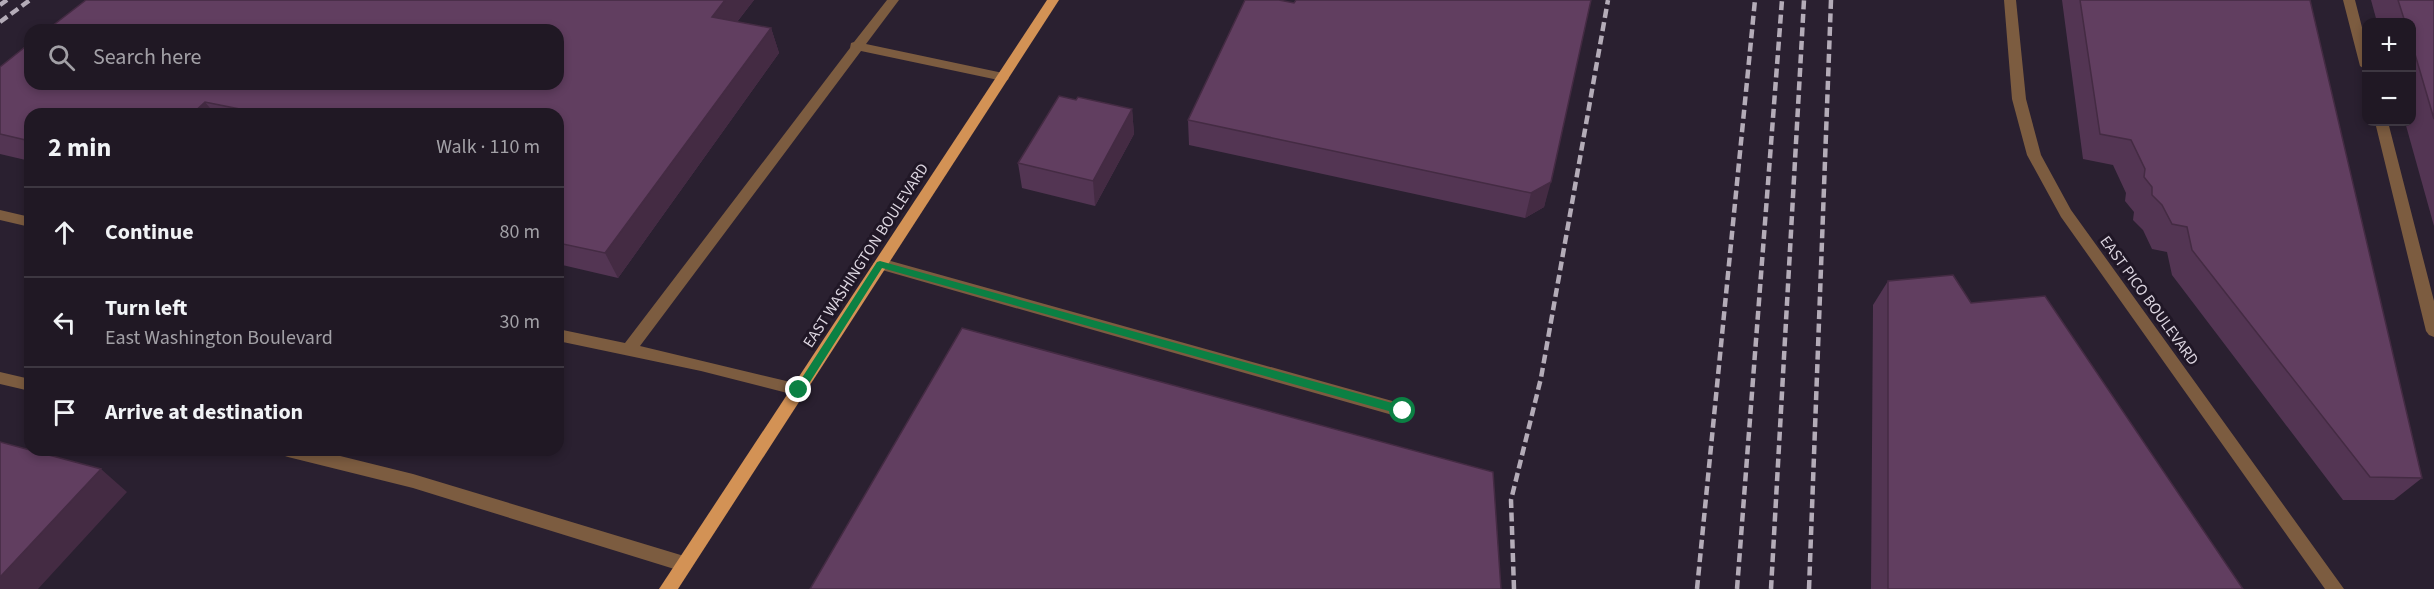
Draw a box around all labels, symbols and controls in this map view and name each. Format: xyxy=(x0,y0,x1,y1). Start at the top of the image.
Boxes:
map controls xyxy=(2362,18,2416,126)
button: + xyxy=(2362,18,2416,72)
search box xyxy=(24,24,564,90)
icon: search xyxy=(45,41,78,74)
text: Search here xyxy=(93,41,201,73)
button: − xyxy=(2362,72,2416,126)
text: 2 min xyxy=(48,129,111,166)
text: Walk · 110 m xyxy=(436,133,540,161)
street label: EAST WASHINGTON BOULEVARD xyxy=(798,159,934,352)
icon: ahead xyxy=(48,216,81,249)
text: Continue xyxy=(105,216,194,248)
text: 80 m xyxy=(500,218,540,246)
street label: EAST PICO BOULEVARD xyxy=(2095,231,2204,370)
text: Turn left xyxy=(105,292,187,324)
icon: left xyxy=(48,306,81,339)
text: 30 m xyxy=(500,308,540,336)
text: East Washington Boulevard xyxy=(105,324,333,352)
route end xyxy=(785,376,811,402)
icon: arrive xyxy=(48,396,81,429)
text: Arrive at destination xyxy=(105,396,303,428)
route start xyxy=(1389,397,1415,423)

